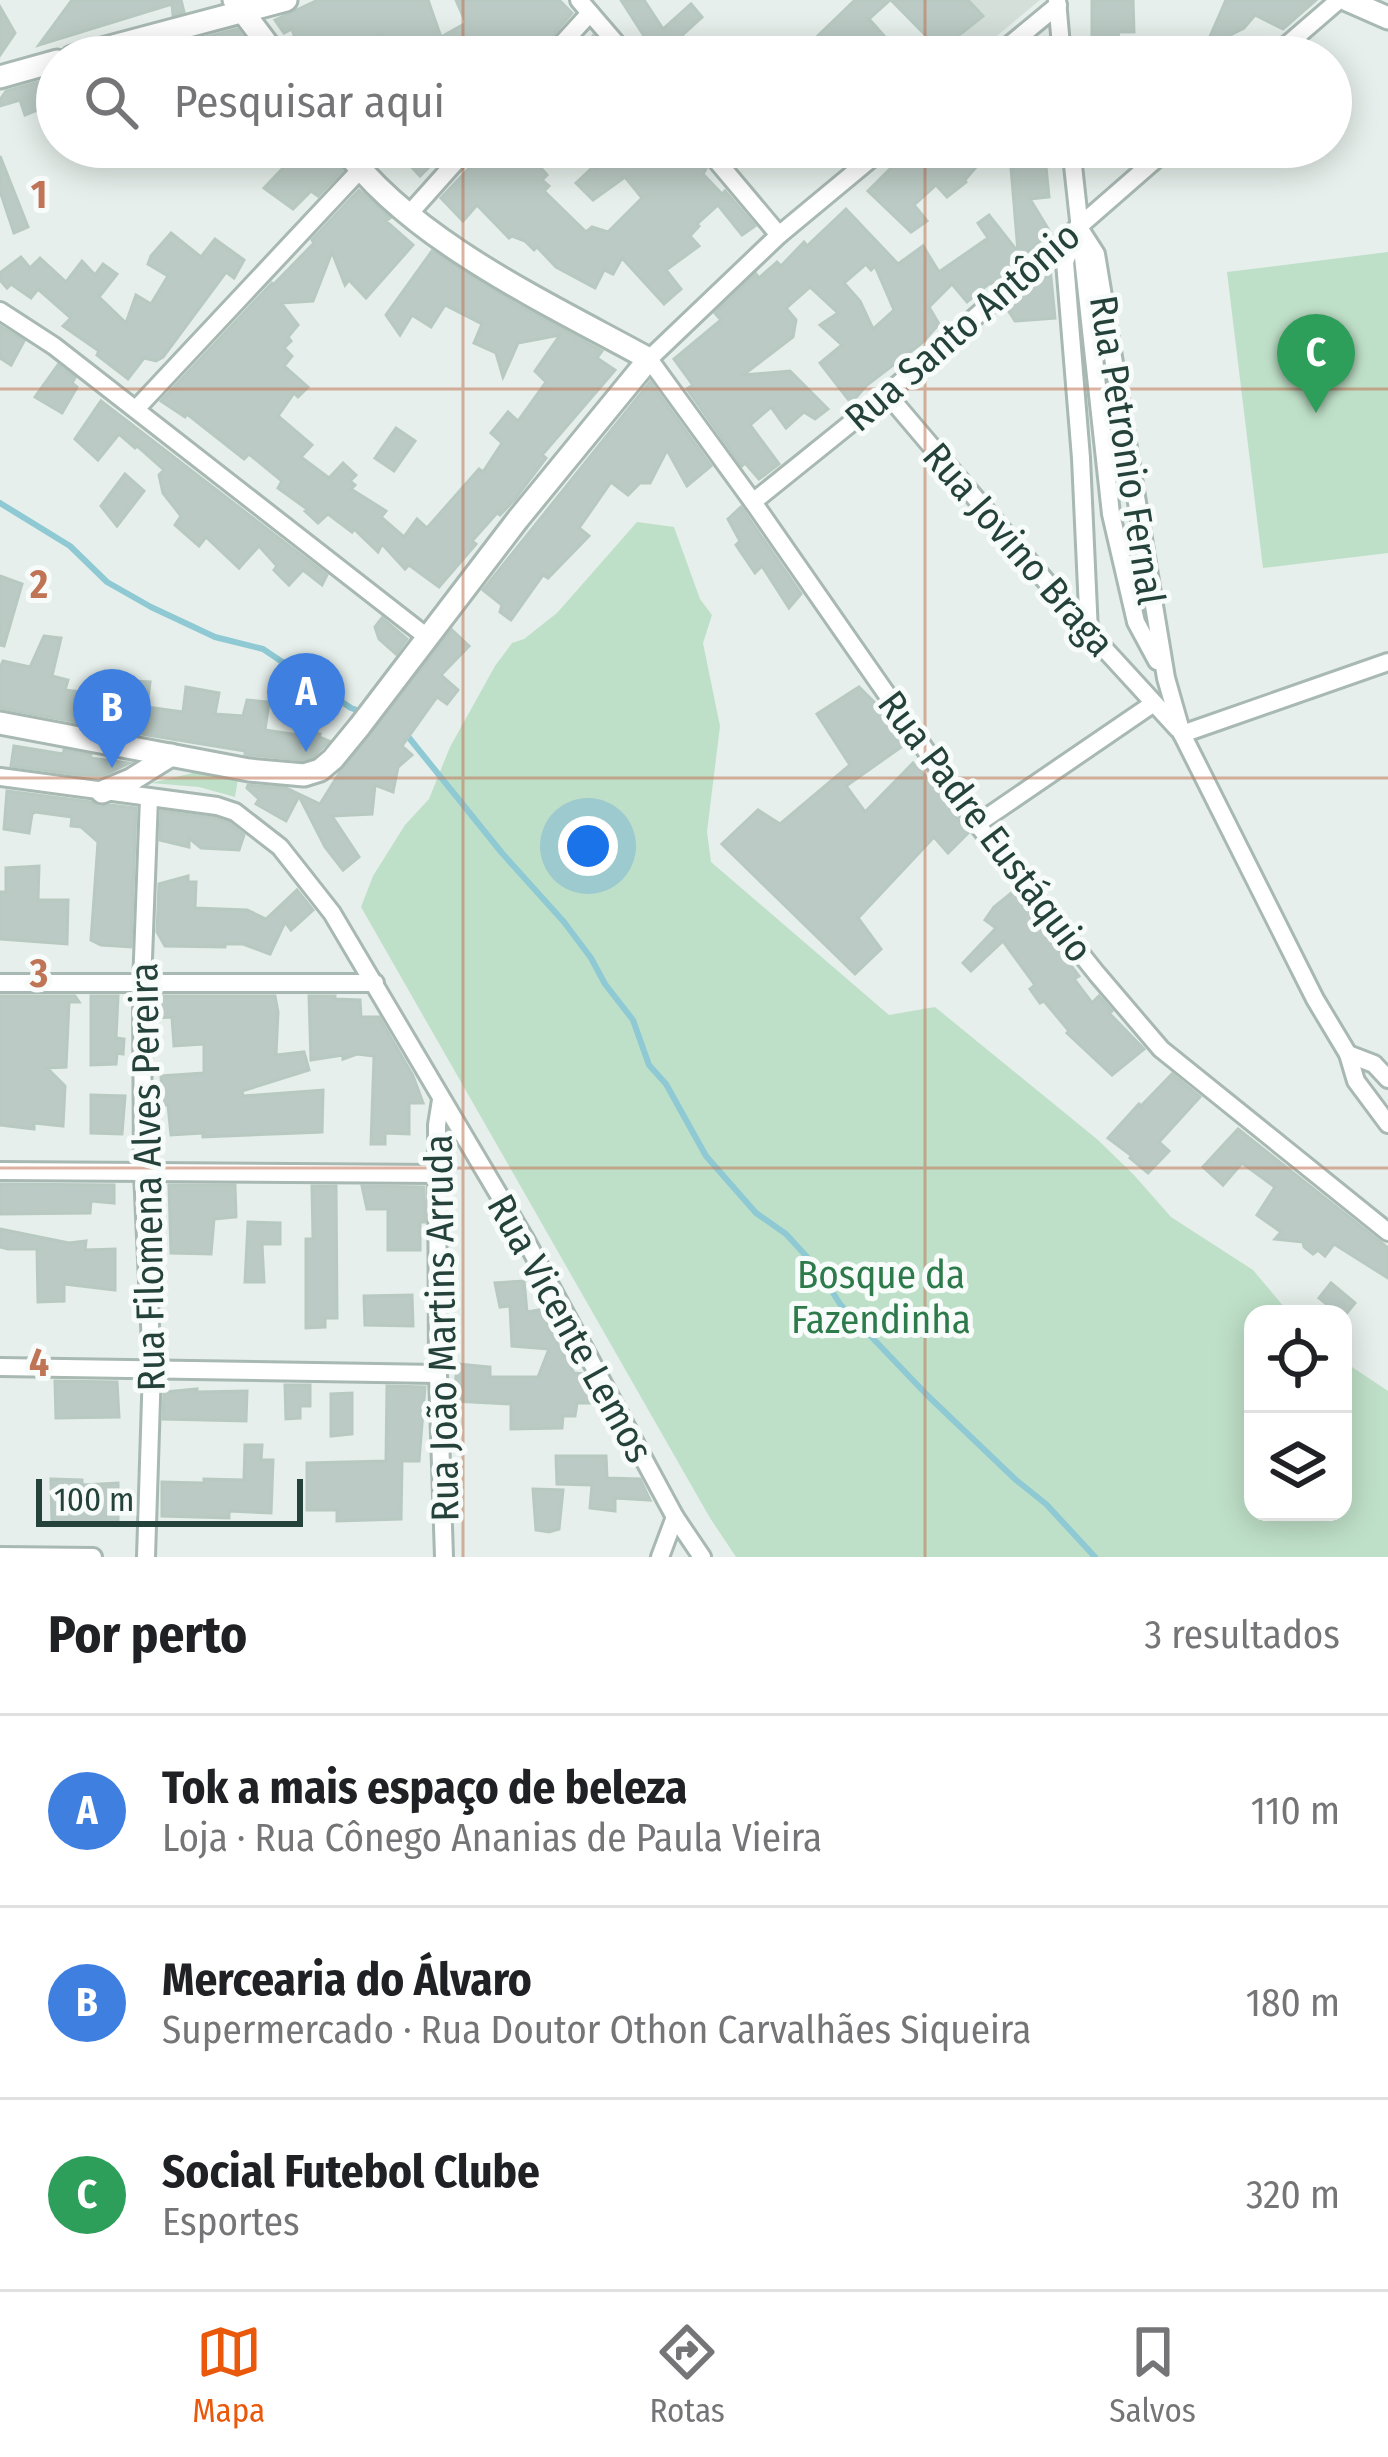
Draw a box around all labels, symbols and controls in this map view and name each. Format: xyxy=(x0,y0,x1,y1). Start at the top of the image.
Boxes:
search box xyxy=(36,36,1352,168)
icon: search xyxy=(78,69,144,135)
text: Pesquisar aqui xyxy=(174,75,445,129)
text: 1 xyxy=(31,172,47,218)
street label: Rua Santo Antônio xyxy=(836,212,1089,441)
street label: Rua Petronio Fernal xyxy=(1080,292,1174,608)
pin: C xyxy=(1277,314,1355,413)
street label: Rua Jovino Braga xyxy=(913,434,1123,666)
text: 2 xyxy=(29,562,48,608)
pin: A xyxy=(267,653,345,752)
pin: B xyxy=(73,669,151,768)
street label: Rua Padre Eustáquio xyxy=(868,682,1102,971)
your location xyxy=(558,816,618,876)
text: 3 xyxy=(29,951,48,997)
street label: Rua Filomena Alves Pereira xyxy=(121,962,175,1392)
street label: Rua João Martins Arruda xyxy=(416,1134,468,1522)
street label: Rua Vicente Lemos xyxy=(478,1187,663,1470)
park label: Bosque da Fazendinha xyxy=(791,1252,971,1343)
map controls xyxy=(1244,1305,1352,1521)
button: locate xyxy=(1244,1305,1352,1413)
text: 4 xyxy=(29,1340,49,1386)
button: layers xyxy=(1244,1413,1352,1521)
scale bar xyxy=(36,1473,303,1526)
text: 100 m xyxy=(54,1480,134,1520)
text: Por perto xyxy=(48,1604,247,1666)
text: 3 resultados xyxy=(1144,1612,1340,1658)
text: Tok a mais espaço de beleza xyxy=(162,1761,687,1815)
text: A xyxy=(76,1788,98,1834)
text: 110 m xyxy=(1251,1788,1340,1834)
text: Loja · Rua Cônego Ananias de Paula Vieira xyxy=(162,1815,822,1861)
text: Mercearia do Álvaro xyxy=(162,1953,532,2007)
text: B xyxy=(76,1980,98,2026)
text: 180 m xyxy=(1246,1980,1340,2026)
text: Supermercado · Rua Doutor Othon Carvalhães Siqueira xyxy=(162,2007,1031,2053)
text: Social Futebol Clube xyxy=(162,2145,540,2199)
text: C xyxy=(77,2172,97,2218)
text: 320 m xyxy=(1246,2172,1340,2218)
text: Esportes xyxy=(162,2199,300,2245)
tab: Mapa xyxy=(192,2319,265,2431)
tab: Rotas xyxy=(650,2319,725,2431)
tab: Salvos xyxy=(1109,2319,1196,2431)

